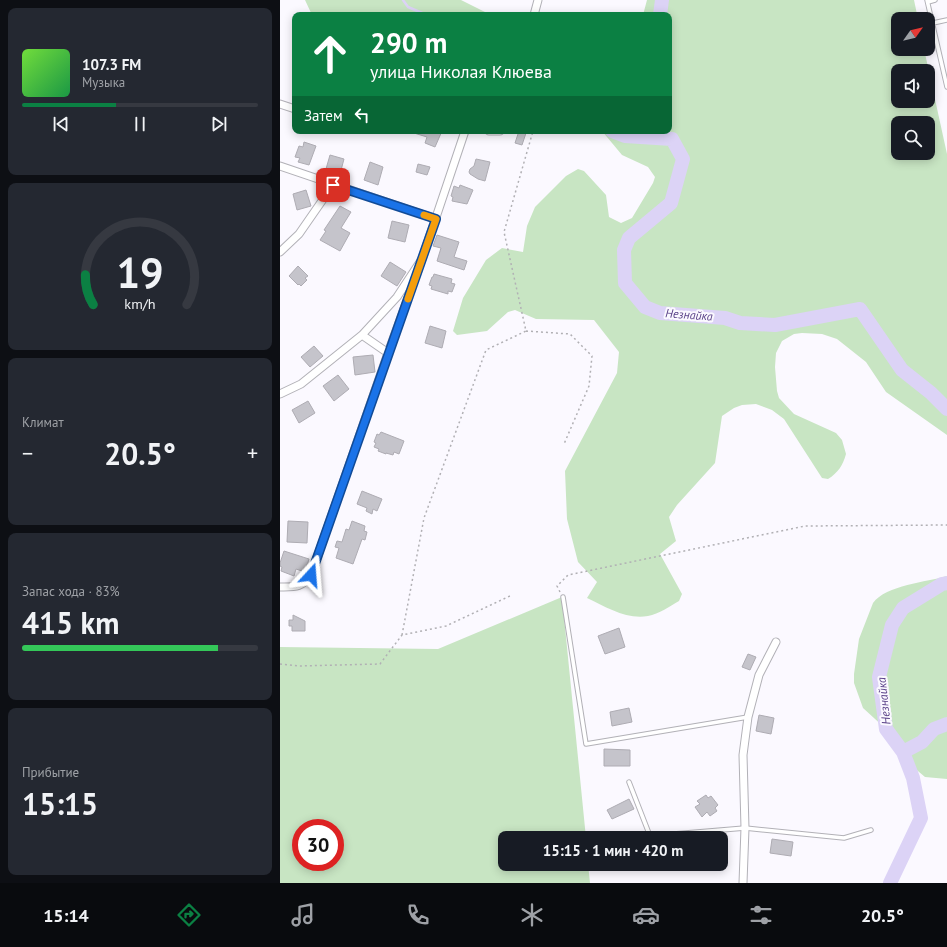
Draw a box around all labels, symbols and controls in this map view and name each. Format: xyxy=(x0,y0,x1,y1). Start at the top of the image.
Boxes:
north arrow xyxy=(891,12,935,56)
map controls xyxy=(891,12,935,160)
text: 290 m xyxy=(370,24,447,61)
icon: ahead xyxy=(304,28,356,80)
text: 107.3 FM xyxy=(82,55,141,74)
text: улица Николая Клюева xyxy=(370,60,552,83)
button: sound xyxy=(891,64,935,108)
text: Музыка xyxy=(82,74,125,91)
icon: left xyxy=(351,104,373,126)
text: Затем xyxy=(304,106,343,125)
icon: previous xyxy=(50,113,72,135)
icon: pause xyxy=(129,113,151,135)
icon: next xyxy=(208,113,230,135)
button: search xyxy=(891,116,935,160)
pin xyxy=(316,168,350,202)
icon: arrive xyxy=(322,174,344,196)
text: 19 xyxy=(116,245,164,298)
text: km/h xyxy=(124,293,156,312)
water label: Незнайка xyxy=(665,305,713,324)
text: Климат xyxy=(22,414,64,431)
text: 20.5° xyxy=(104,434,176,473)
text: − xyxy=(22,439,33,467)
text: + xyxy=(247,439,258,467)
position arrow xyxy=(290,554,332,596)
text: Запас хода · 83% xyxy=(22,583,120,600)
text: 415 km xyxy=(22,603,120,642)
water label: Незнайка xyxy=(874,676,893,726)
text: Прибытие xyxy=(22,764,79,781)
text: 15:15 xyxy=(22,784,98,823)
speed limit sign: 30 xyxy=(292,819,344,871)
text: 15:15 · 1 мин · 420 m xyxy=(543,841,683,860)
icon: directions xyxy=(175,901,203,929)
icon: music xyxy=(289,901,317,929)
icon: phone xyxy=(404,901,432,929)
icon: climate xyxy=(518,901,546,929)
icon: car xyxy=(632,901,660,929)
icon: filters xyxy=(747,901,775,929)
text: 15:14 xyxy=(43,904,89,927)
text: 20.5° xyxy=(861,904,904,927)

